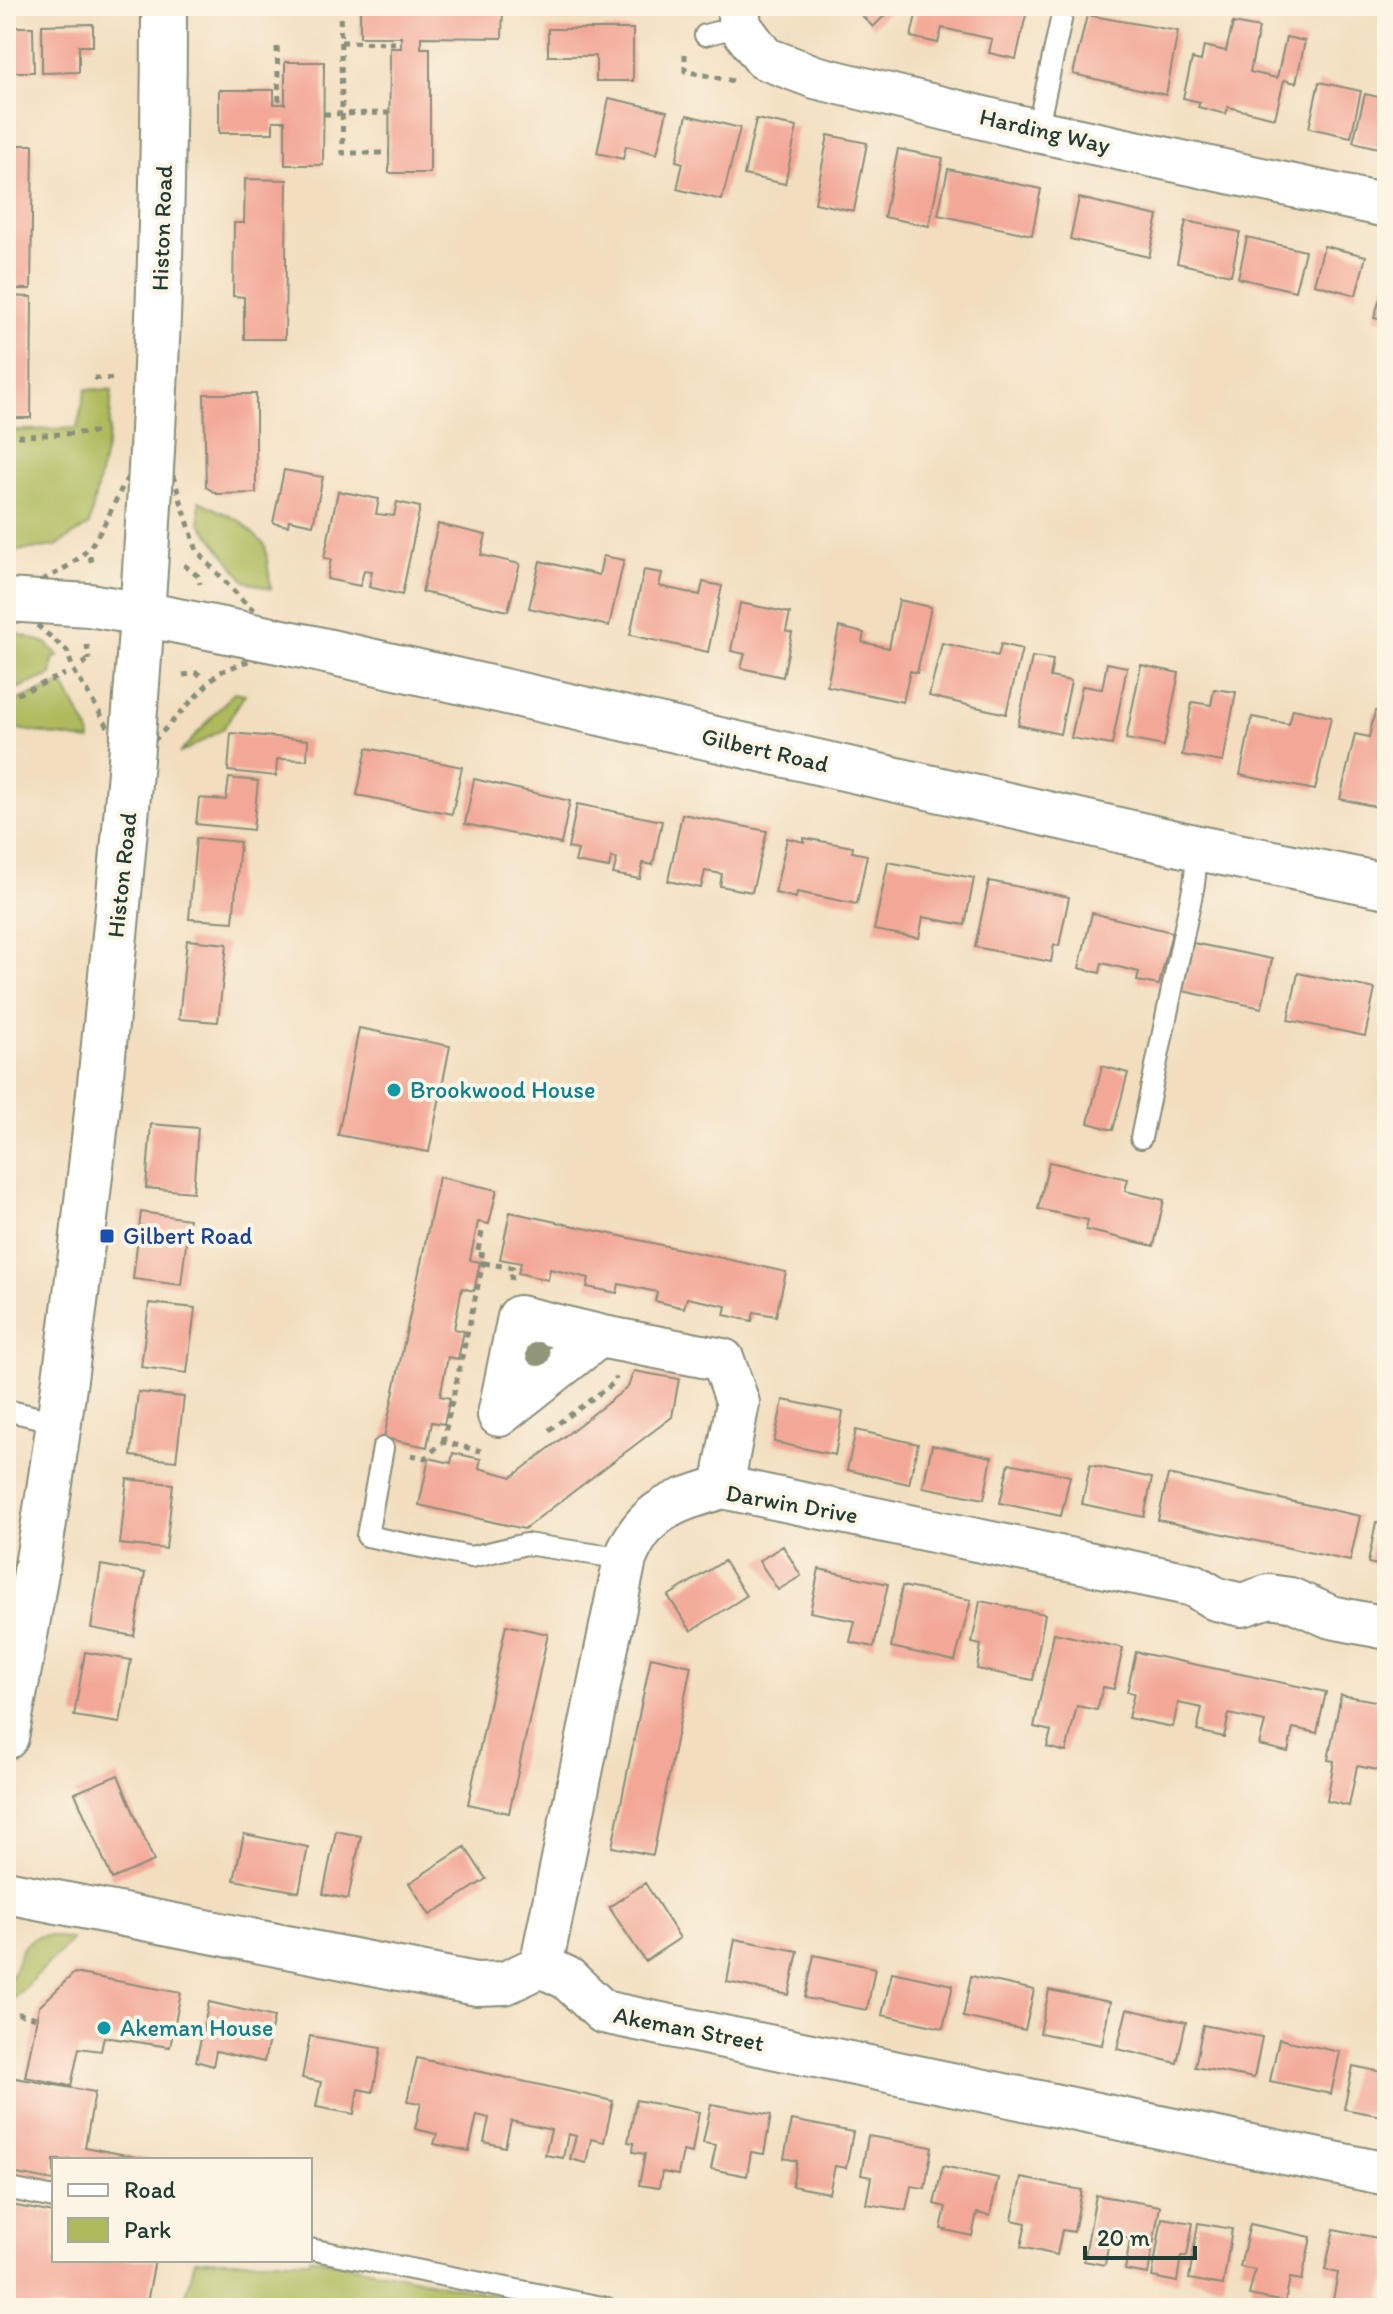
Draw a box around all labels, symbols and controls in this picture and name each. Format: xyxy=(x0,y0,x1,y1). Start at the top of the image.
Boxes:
street label: Harding Way xyxy=(977,101,1113,160)
street label: Histon Road xyxy=(145,164,178,291)
street label: Gilbert Road xyxy=(699,721,832,778)
street label: Histon Road xyxy=(100,811,143,939)
place label: Brookwood House xyxy=(410,1075,596,1104)
marker: Brookwood House xyxy=(385,1081,403,1099)
place label: Gilbert Road xyxy=(123,1221,253,1250)
marker: Gilbert Road xyxy=(98,1227,116,1245)
street label: Darwin Drive xyxy=(724,1478,860,1529)
street label: Akeman Street xyxy=(611,2000,767,2057)
place label: Akeman House xyxy=(120,2013,273,2042)
marker: Akeman House xyxy=(95,2019,113,2037)
legend xyxy=(52,2158,312,2262)
text: Road xyxy=(124,2175,176,2204)
scale bar xyxy=(1085,2210,1195,2260)
text: Park xyxy=(124,2215,171,2244)
text: 20 m xyxy=(1097,2223,1150,2252)

